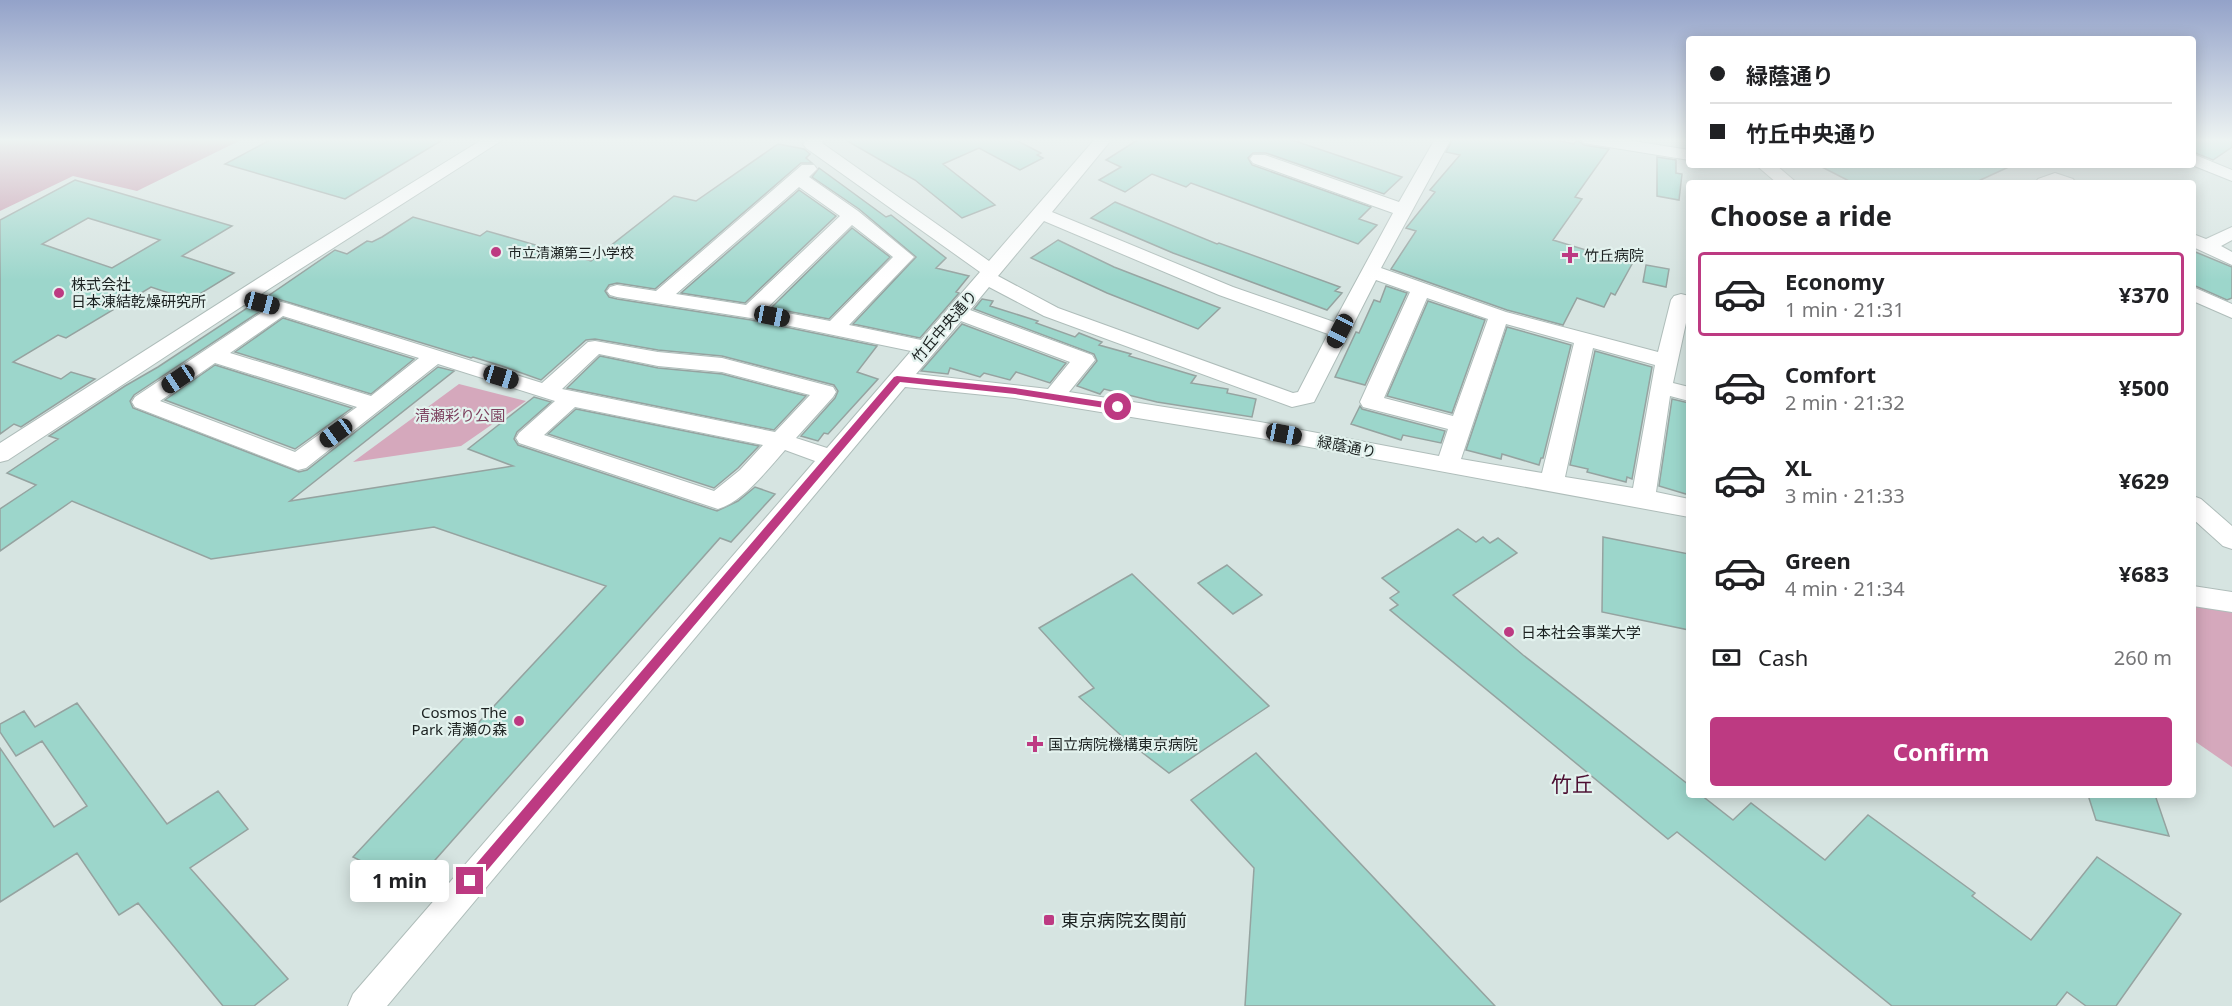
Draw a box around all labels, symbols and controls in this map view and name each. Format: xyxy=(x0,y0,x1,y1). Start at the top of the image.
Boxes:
text: 緑蔭通り xyxy=(1746,60,1834,90)
text: 竹丘中央通り xyxy=(1746,118,1878,148)
text: Choose a ride xyxy=(1710,197,1892,234)
place label: 市立清瀬第三小学校 xyxy=(508,243,634,262)
marker: 市立清瀬第三小学校 xyxy=(489,245,503,259)
place label: 竹丘病院 xyxy=(1584,245,1644,265)
marker: 竹丘病院 xyxy=(1561,246,1579,264)
text: Economy xyxy=(1785,266,1884,296)
icon: car xyxy=(1713,267,1767,321)
place label: 株式会社 日本凍結乾燥研究所 xyxy=(71,274,206,311)
text: ¥370 xyxy=(2119,279,2169,309)
street label: 竹丘中央通り xyxy=(907,285,981,367)
marker: 株式会社 日本凍結乾燥研究所 xyxy=(52,286,66,300)
car xyxy=(242,290,282,316)
text: 1 min · 21:31 xyxy=(1785,296,1905,323)
car xyxy=(753,304,791,328)
car xyxy=(1324,311,1356,351)
text: Comfort xyxy=(1785,359,1876,389)
icon: car xyxy=(1713,360,1767,414)
car xyxy=(158,361,198,397)
car xyxy=(481,363,521,391)
text: ¥500 xyxy=(2119,372,2169,402)
text: 2 min · 21:32 xyxy=(1785,389,1905,416)
route start xyxy=(1104,393,1131,420)
park label: 清瀬彩り公園 xyxy=(415,405,505,425)
car xyxy=(316,415,356,451)
car xyxy=(1265,422,1303,446)
street label: 緑蔭通り xyxy=(1316,430,1378,462)
text: XL xyxy=(1785,452,1812,482)
icon: car xyxy=(1713,453,1767,507)
text: ¥629 xyxy=(2119,465,2169,495)
text: 3 min · 21:33 xyxy=(1785,482,1905,509)
text: Green xyxy=(1785,545,1851,575)
icon: car xyxy=(1713,546,1767,600)
text: ¥683 xyxy=(2119,558,2169,588)
text: 4 min · 21:34 xyxy=(1785,575,1905,602)
place label: 日本社会事業大学 xyxy=(1521,622,1641,642)
marker: 日本社会事業大学 xyxy=(1502,625,1516,639)
icon: cash xyxy=(1710,641,1743,674)
text: Cash xyxy=(1758,642,1808,672)
text: 260 m xyxy=(2114,644,2172,671)
place label: Cosmos The Park 清瀬の森 xyxy=(411,702,507,739)
marker: Cosmos The Park 清瀬の森 xyxy=(512,714,526,728)
button: Confirm xyxy=(1710,717,2172,786)
place label: 国立病院機構東京病院 xyxy=(1048,734,1198,754)
marker: 国立病院機構東京病院 xyxy=(1026,735,1044,753)
district label: 竹丘 xyxy=(1551,770,1593,798)
callout: 1 min xyxy=(350,860,449,902)
text: 1 min xyxy=(372,867,427,894)
route end xyxy=(456,867,483,894)
place label: 東京病院玄関前 xyxy=(1061,908,1187,932)
marker: 東京病院玄関前 xyxy=(1042,913,1056,927)

